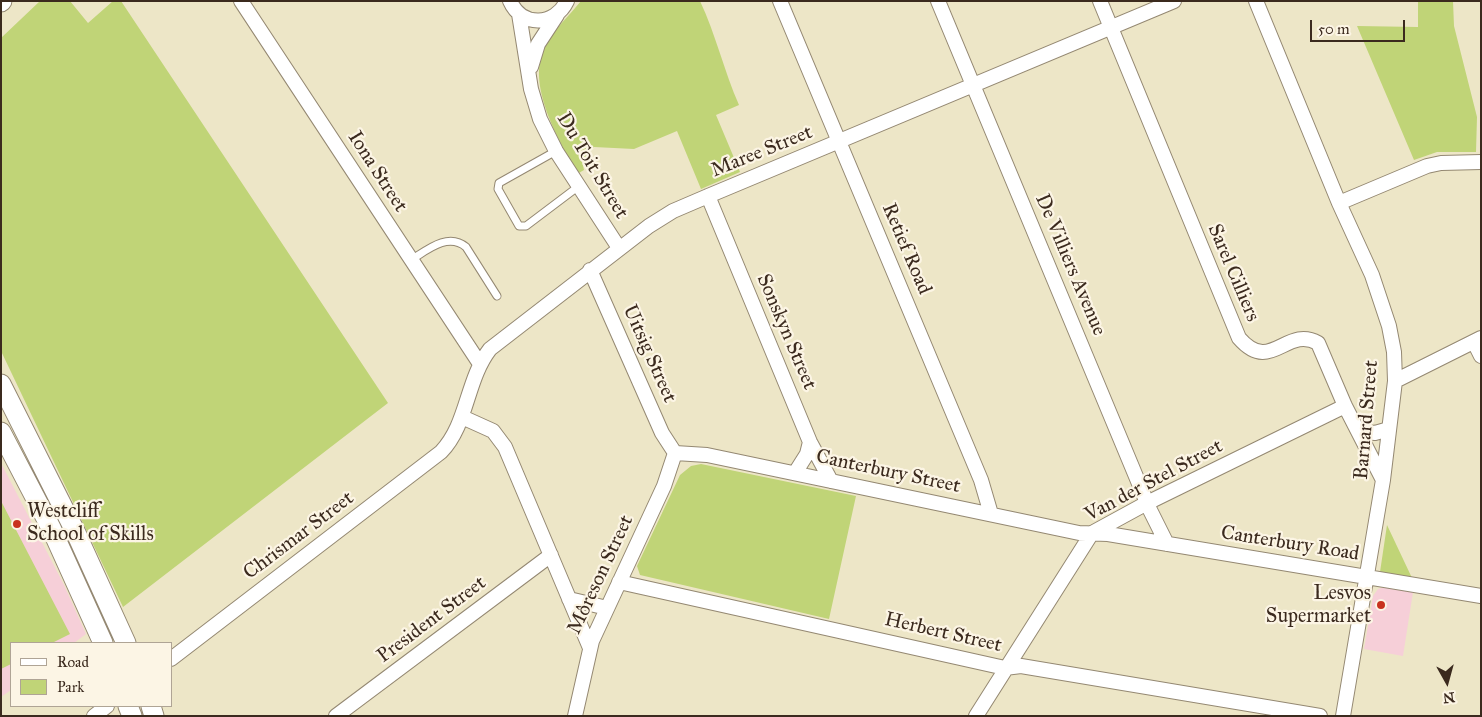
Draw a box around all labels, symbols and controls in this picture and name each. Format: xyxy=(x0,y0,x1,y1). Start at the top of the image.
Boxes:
scale bar xyxy=(1312,10,1407,42)
text: 50 m xyxy=(1318,20,1350,38)
street label: Du Toit Street xyxy=(551,109,633,223)
street label: Maree Street xyxy=(708,121,816,183)
street label: Iona Street xyxy=(342,127,412,217)
street label: De Villiers Avenue xyxy=(1029,191,1111,339)
street label: Retief Road xyxy=(876,200,936,298)
street label: Sarel Cilliers xyxy=(1202,221,1264,325)
street label: Sonskyn Street xyxy=(751,271,821,393)
street label: Uitsig Street xyxy=(617,301,681,407)
street label: Barnard Street xyxy=(1350,359,1384,481)
street label: Van der Stel Street xyxy=(1081,435,1227,527)
street label: Canterbury Street xyxy=(814,445,962,499)
street label: Chrismar Street xyxy=(239,487,359,585)
place label: Westcliff School of Skills xyxy=(27,500,154,547)
street label: Môreson Street xyxy=(563,512,639,638)
marker: Westcliff School of Skills xyxy=(11,518,23,530)
street label: Canterbury Road xyxy=(1219,521,1361,567)
street label: President Street xyxy=(373,571,491,669)
place label: Lesvos Supermarket xyxy=(1266,582,1371,629)
marker: Lesvos Supermarket xyxy=(1375,599,1387,611)
street label: Herbert Street xyxy=(882,608,1004,658)
legend xyxy=(10,642,172,707)
text: Road xyxy=(57,653,89,671)
north arrow xyxy=(1422,657,1472,707)
text: Park xyxy=(57,678,84,696)
text: N xyxy=(1442,688,1456,707)

